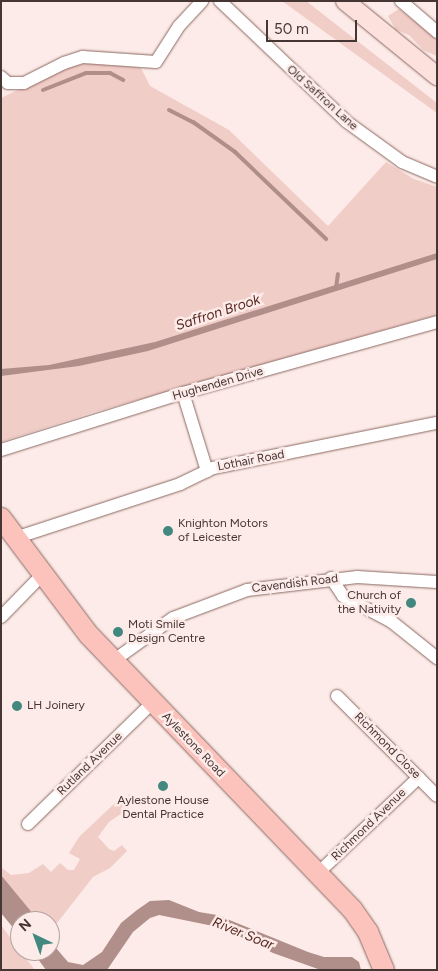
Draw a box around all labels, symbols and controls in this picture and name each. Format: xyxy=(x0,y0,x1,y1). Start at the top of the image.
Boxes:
scale bar xyxy=(268,10,359,42)
text: 50 m xyxy=(274,20,309,38)
street label: Old Saffron Lane xyxy=(284,62,360,134)
water label: Saffron Brook xyxy=(174,291,262,335)
street label: Hughenden Drive xyxy=(171,364,265,404)
street label: Lothair Road xyxy=(216,447,286,475)
place label: Knighton Motors of Leicester xyxy=(178,517,268,545)
marker: Knighton Motors of Leicester xyxy=(162,525,174,537)
street label: Cavendish Road xyxy=(251,572,339,596)
place label: Church of the Nativity xyxy=(338,589,401,617)
marker: Church of the Nativity xyxy=(405,597,417,609)
place label: Moti Smile Design Centre xyxy=(128,618,205,646)
marker: Moti Smile Design Centre xyxy=(112,626,124,638)
place label: LH Joinery xyxy=(27,699,85,713)
marker: LH Joinery xyxy=(11,700,23,712)
street label: Aylestone Road xyxy=(159,710,227,780)
street label: Richmond Close xyxy=(351,710,423,782)
street label: Rutland Avenue xyxy=(55,729,125,799)
marker: Aylestone House Dental Practice xyxy=(157,780,169,792)
street label: Richmond Avenue xyxy=(329,786,409,864)
place label: Aylestone House Dental Practice xyxy=(117,794,209,822)
north arrow xyxy=(10,911,60,961)
water label: River Soar xyxy=(210,914,276,954)
text: N xyxy=(16,915,35,935)

